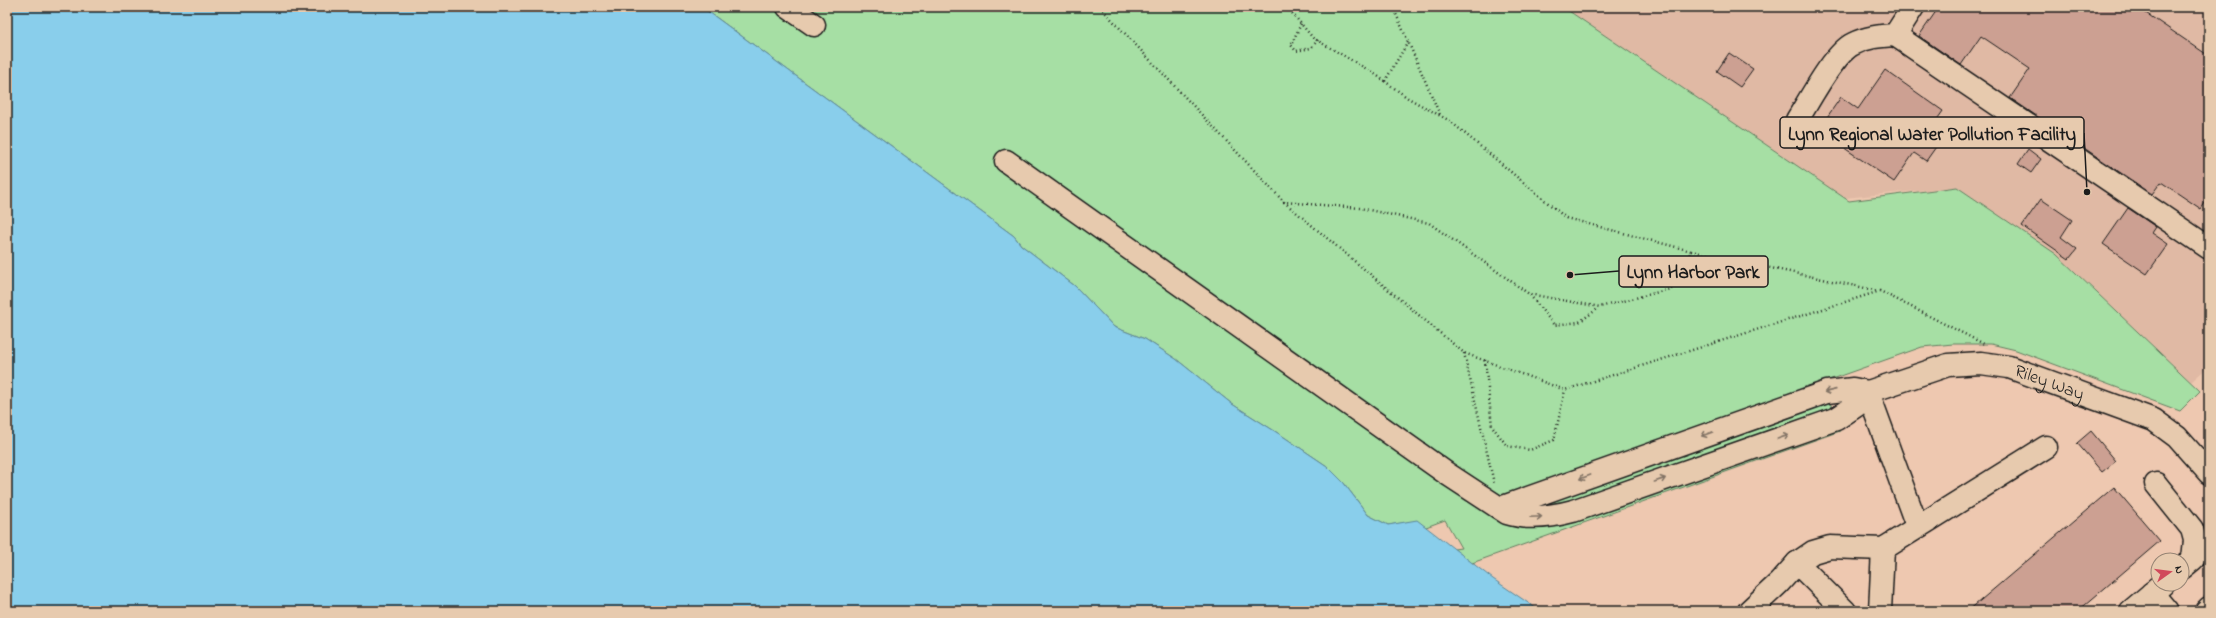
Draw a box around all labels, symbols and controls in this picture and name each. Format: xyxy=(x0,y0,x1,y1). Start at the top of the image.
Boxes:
callout: Lynn Regional Water Pollution Facility xyxy=(1780,117,2084,148)
text: Lynn Regional Water Pollution Facility xyxy=(1788,122,2077,151)
callout: Lynn Harbor Park xyxy=(1619,256,1768,287)
text: Lynn Harbor Park xyxy=(1626,260,1760,289)
street label: Riley Way xyxy=(2010,359,2087,408)
one-way arrow xyxy=(1824,388,1837,396)
one-way arrow xyxy=(1701,431,1714,438)
one-way arrow xyxy=(1776,433,1789,440)
one-way arrow xyxy=(1579,474,1591,482)
one-way arrow xyxy=(1654,476,1666,484)
one-way arrow xyxy=(1529,513,1542,521)
north arrow xyxy=(2150,552,2190,592)
text: N xyxy=(2170,564,2187,575)

